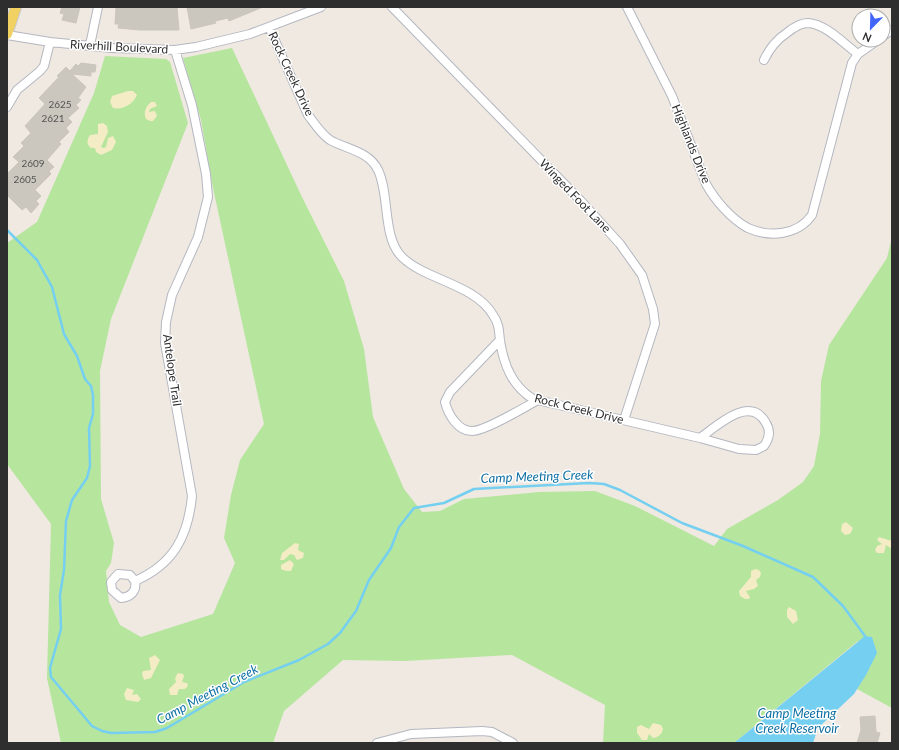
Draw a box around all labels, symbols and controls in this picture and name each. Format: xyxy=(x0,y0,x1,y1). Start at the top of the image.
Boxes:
north arrow xyxy=(851,8,891,48)
street label: Rock Creek Drive xyxy=(265,29,318,118)
text: N xyxy=(860,30,873,45)
street label: Riverhill Boulevard xyxy=(69,36,169,57)
house number: 2625 xyxy=(48,98,72,110)
street label: Highlands Drive xyxy=(669,102,714,186)
house number: 2621 xyxy=(41,112,65,124)
street label: Winged Foot Lane xyxy=(536,156,614,236)
house number: 2609 xyxy=(21,157,45,169)
house number: 2605 xyxy=(13,173,37,185)
street label: Antelope Trail xyxy=(160,333,185,407)
street label: Rock Creek Drive xyxy=(533,390,625,427)
water label: Camp Meeting Creek xyxy=(480,466,594,486)
water label: Camp Meeting Creek xyxy=(153,660,261,728)
water label: Camp Meeting Creek Reservoir xyxy=(755,705,839,736)

